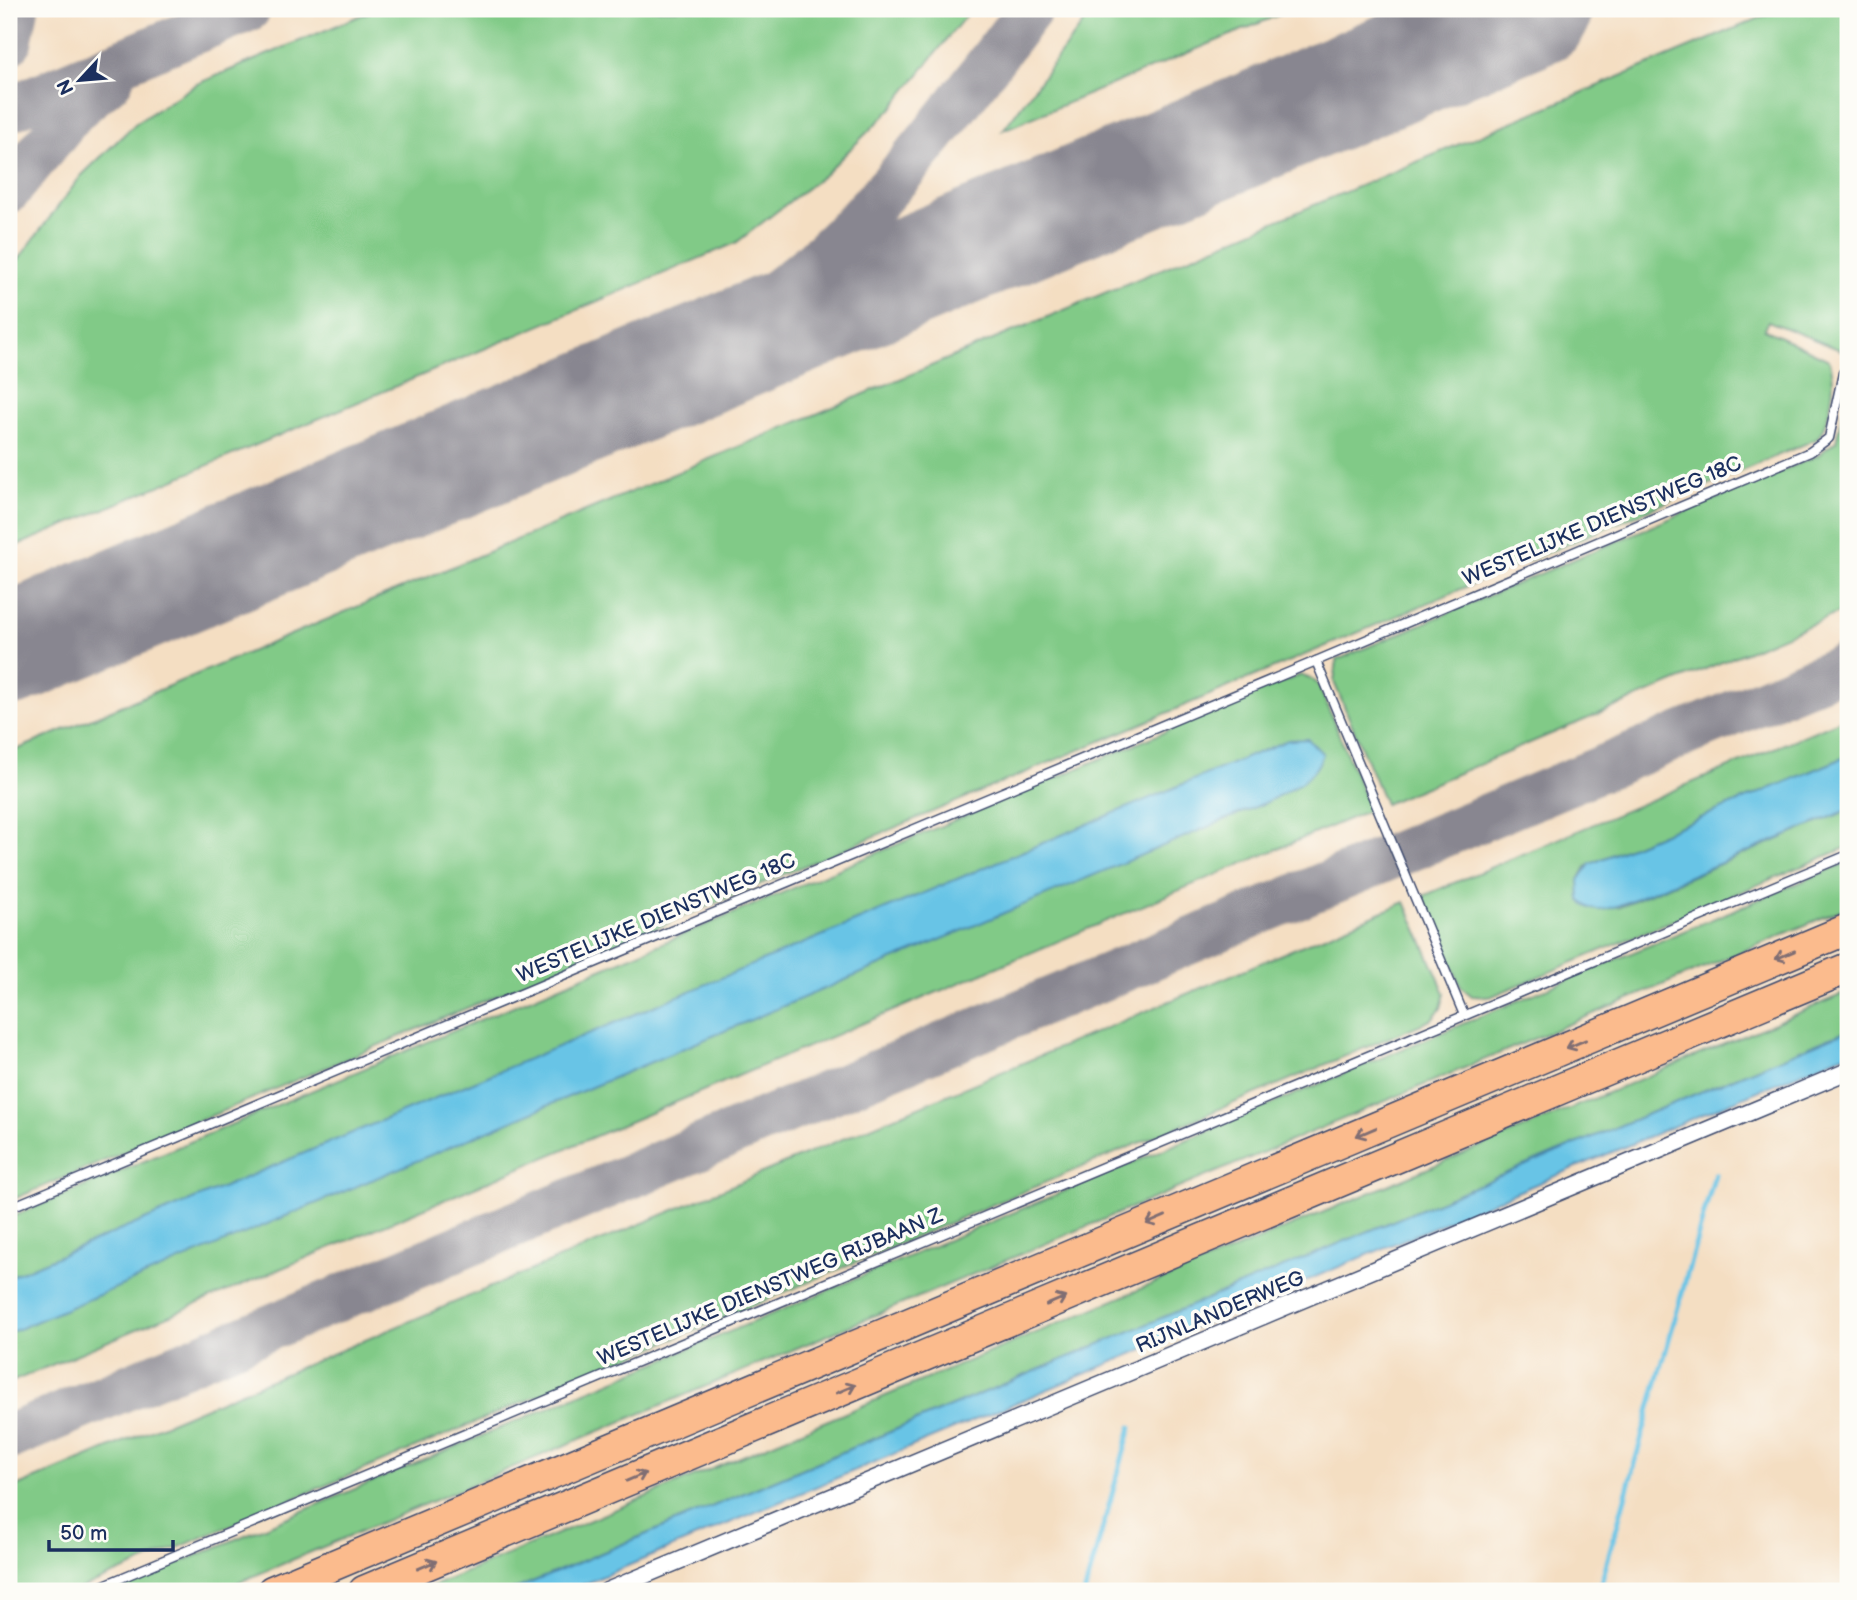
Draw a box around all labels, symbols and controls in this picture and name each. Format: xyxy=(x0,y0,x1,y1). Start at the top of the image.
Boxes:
north arrow xyxy=(46,46,116,116)
text: N xyxy=(53,75,80,98)
street label: WESTELIJKE DIENSTWEG 18C xyxy=(1459,451,1745,591)
street label: WESTELIJKE DIENSTWEG 18C xyxy=(513,848,799,988)
one-way arrow xyxy=(1775,950,1797,963)
one-way arrow xyxy=(1565,1038,1587,1051)
one-way arrow xyxy=(1356,1126,1377,1139)
street label: WESTELIJKE DIENSTWEG RIJBAAN Z xyxy=(594,1203,946,1371)
one-way arrow xyxy=(1146,1214,1167,1227)
street label: RIJNLANDERWEG xyxy=(1132,1265,1308,1359)
one-way arrow xyxy=(1045,1294,1066,1307)
one-way arrow xyxy=(835,1382,857,1395)
one-way arrow xyxy=(625,1470,647,1483)
scale bar xyxy=(49,1509,173,1553)
text: 50 m xyxy=(60,1521,107,1546)
one-way arrow xyxy=(415,1558,437,1571)

